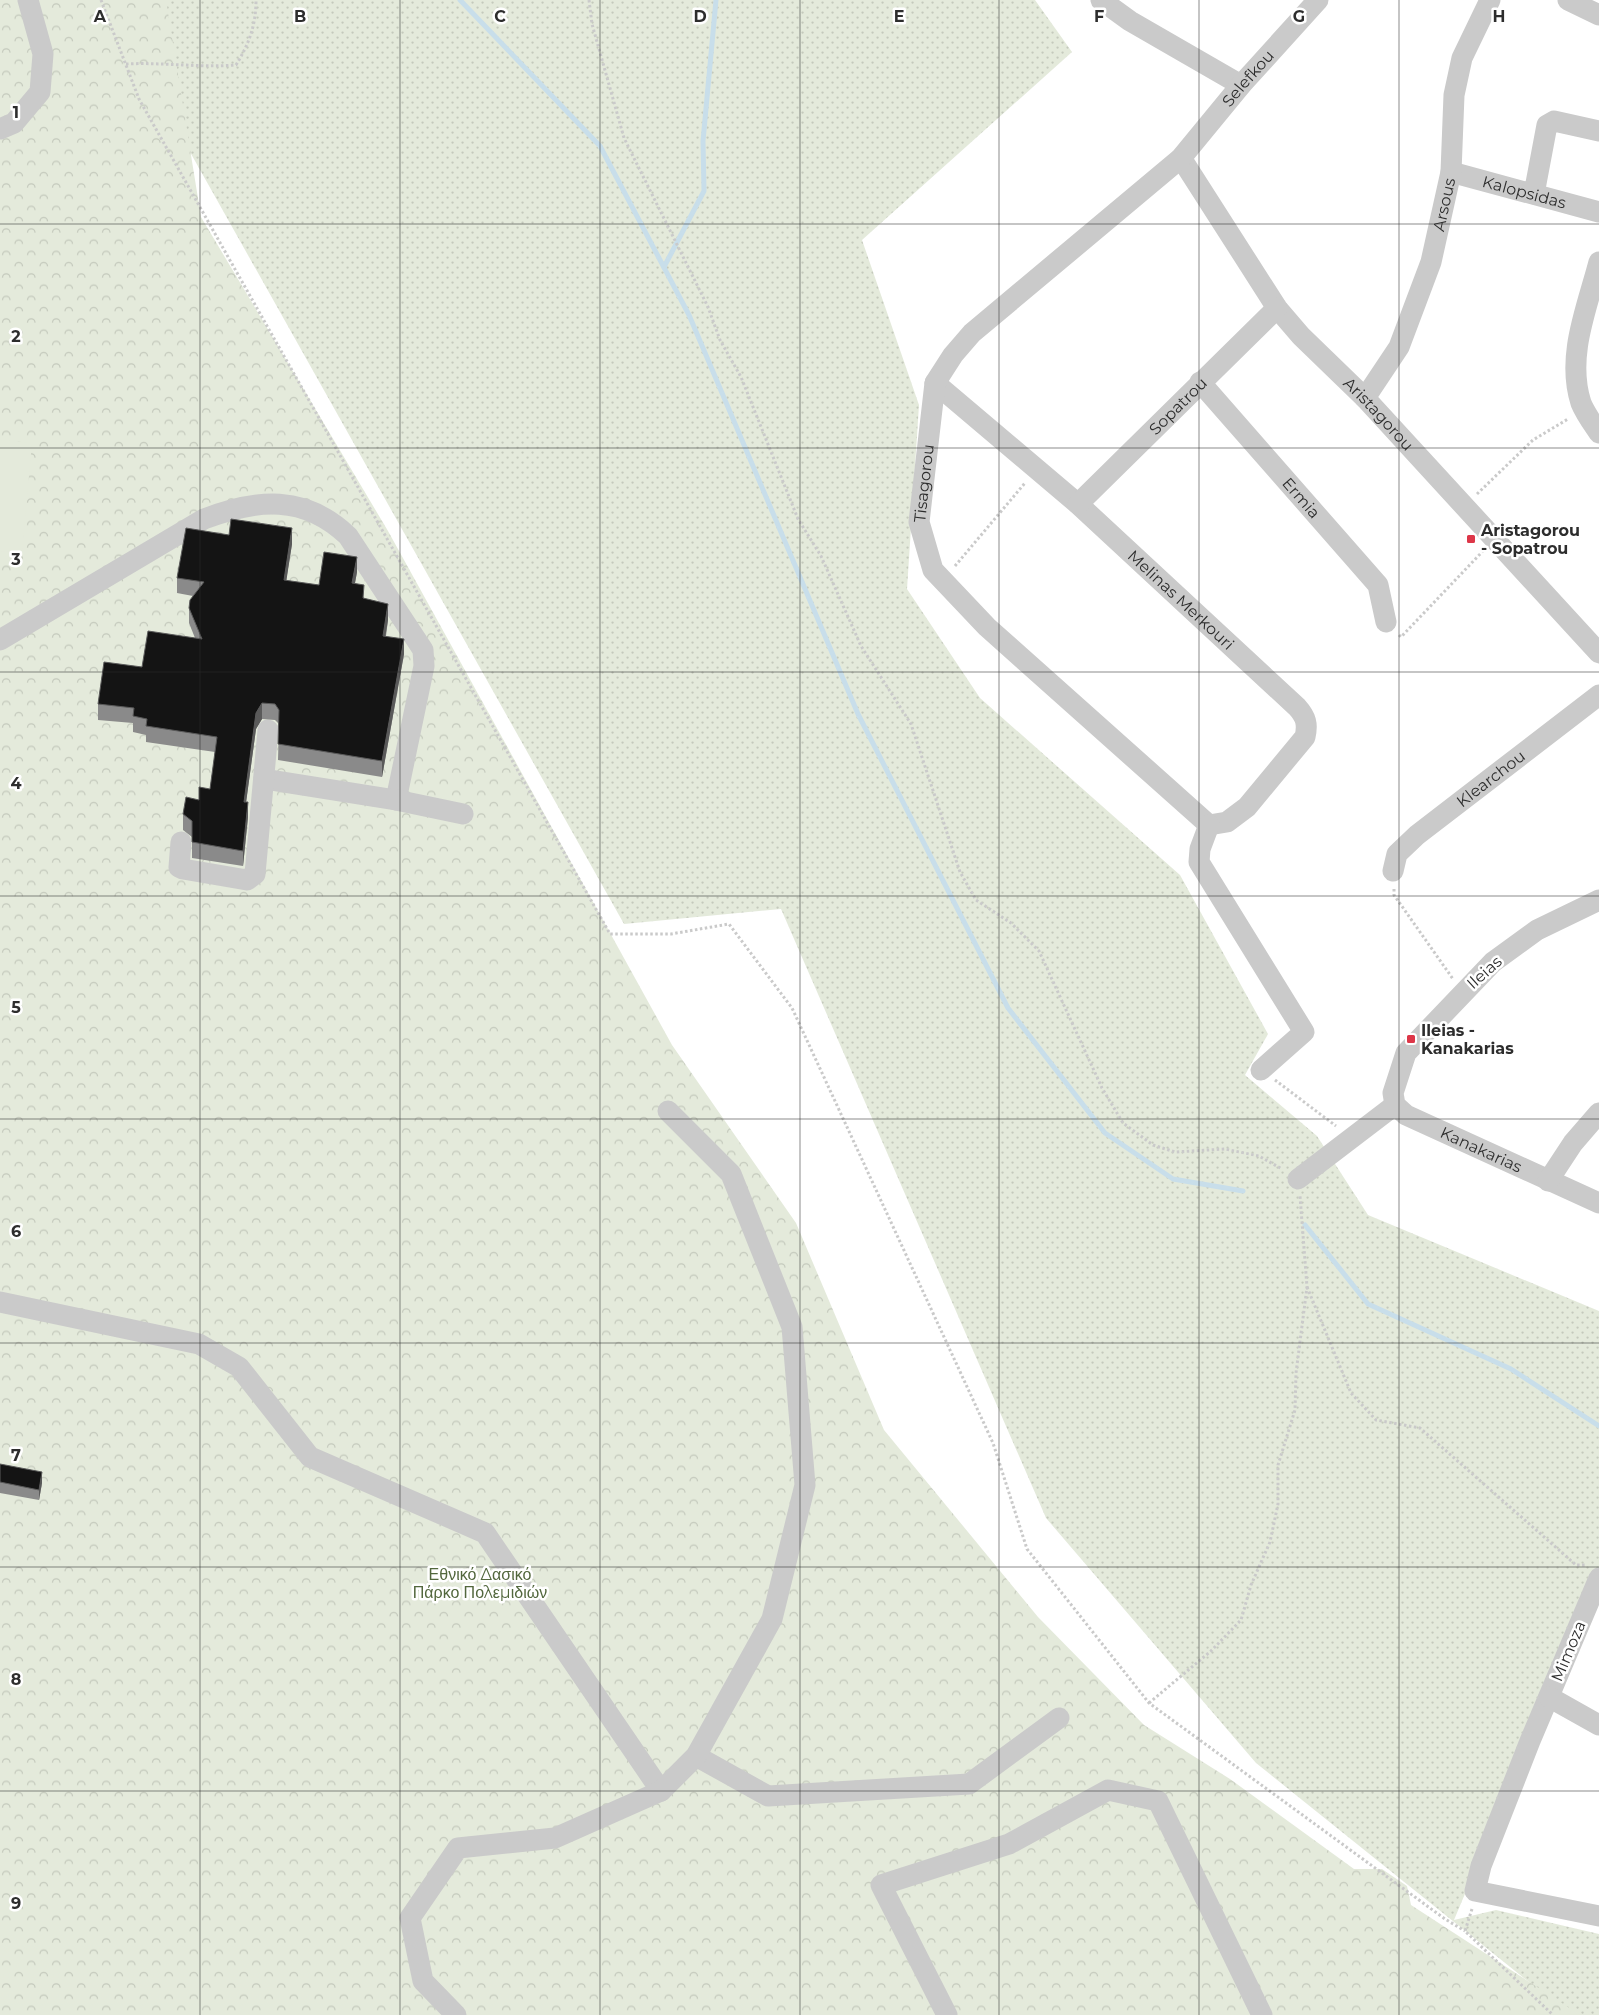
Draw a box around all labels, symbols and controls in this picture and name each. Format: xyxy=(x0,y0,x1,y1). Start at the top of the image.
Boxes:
text: A xyxy=(93,7,107,26)
text: B xyxy=(294,7,306,26)
text: C xyxy=(494,7,506,26)
text: D xyxy=(693,7,707,26)
text: E xyxy=(894,7,904,26)
text: F xyxy=(1094,7,1104,26)
text: G xyxy=(1293,7,1305,26)
text: H xyxy=(1493,7,1505,26)
street label: Selefkou xyxy=(1218,46,1278,111)
text: 1 xyxy=(13,103,19,122)
street label: Kalopsidas xyxy=(1480,172,1568,213)
street label: Arsous xyxy=(1429,176,1459,233)
text: 2 xyxy=(11,327,21,346)
street label: Sopatrou xyxy=(1145,373,1211,439)
street label: Aristagorou xyxy=(1339,374,1417,455)
street label: Tisagorou xyxy=(910,443,938,524)
street label: Ermia xyxy=(1278,474,1324,522)
place label: Aristagorou - Sopatrou xyxy=(1480,521,1580,558)
marker: Aristagorou - Sopatrou xyxy=(1465,533,1477,545)
street label: Melinas Merkouri xyxy=(1124,546,1238,654)
text: 3 xyxy=(10,550,21,569)
street label: Klearchou xyxy=(1453,746,1529,811)
text: 4 xyxy=(10,774,22,793)
street label: Ileias xyxy=(1463,952,1506,993)
text: 5 xyxy=(11,998,21,1017)
place label: Ileias - Kanakarias xyxy=(1421,1021,1514,1058)
marker: Ileias - Kanakarias xyxy=(1405,1033,1417,1045)
street label: Kanakarias xyxy=(1437,1123,1525,1177)
text: 6 xyxy=(11,1222,21,1241)
text: 7 xyxy=(11,1446,21,1465)
park label: Εθνικό Δασικό Πάρκο Πολεμιδιών xyxy=(413,1565,547,1602)
street label: Mimoza xyxy=(1547,1618,1590,1684)
text: 8 xyxy=(11,1670,21,1689)
text: 9 xyxy=(11,1894,21,1913)

